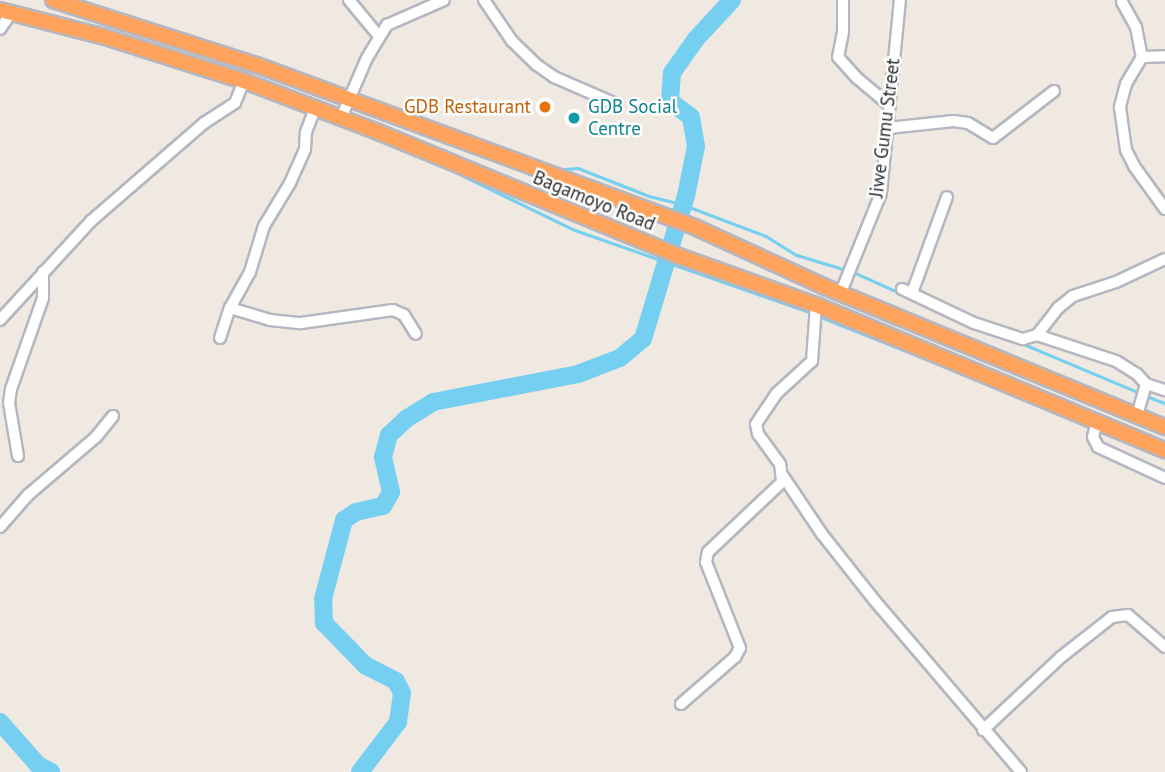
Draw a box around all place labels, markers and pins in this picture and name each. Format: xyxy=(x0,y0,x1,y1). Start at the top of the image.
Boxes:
place label: GDB Restaurant xyxy=(404,96,531,118)
place label: GDB Social Centre xyxy=(588,96,677,140)
marker: GDB Restaurant xyxy=(537,99,553,115)
marker: GDB Social Centre xyxy=(566,110,582,126)

